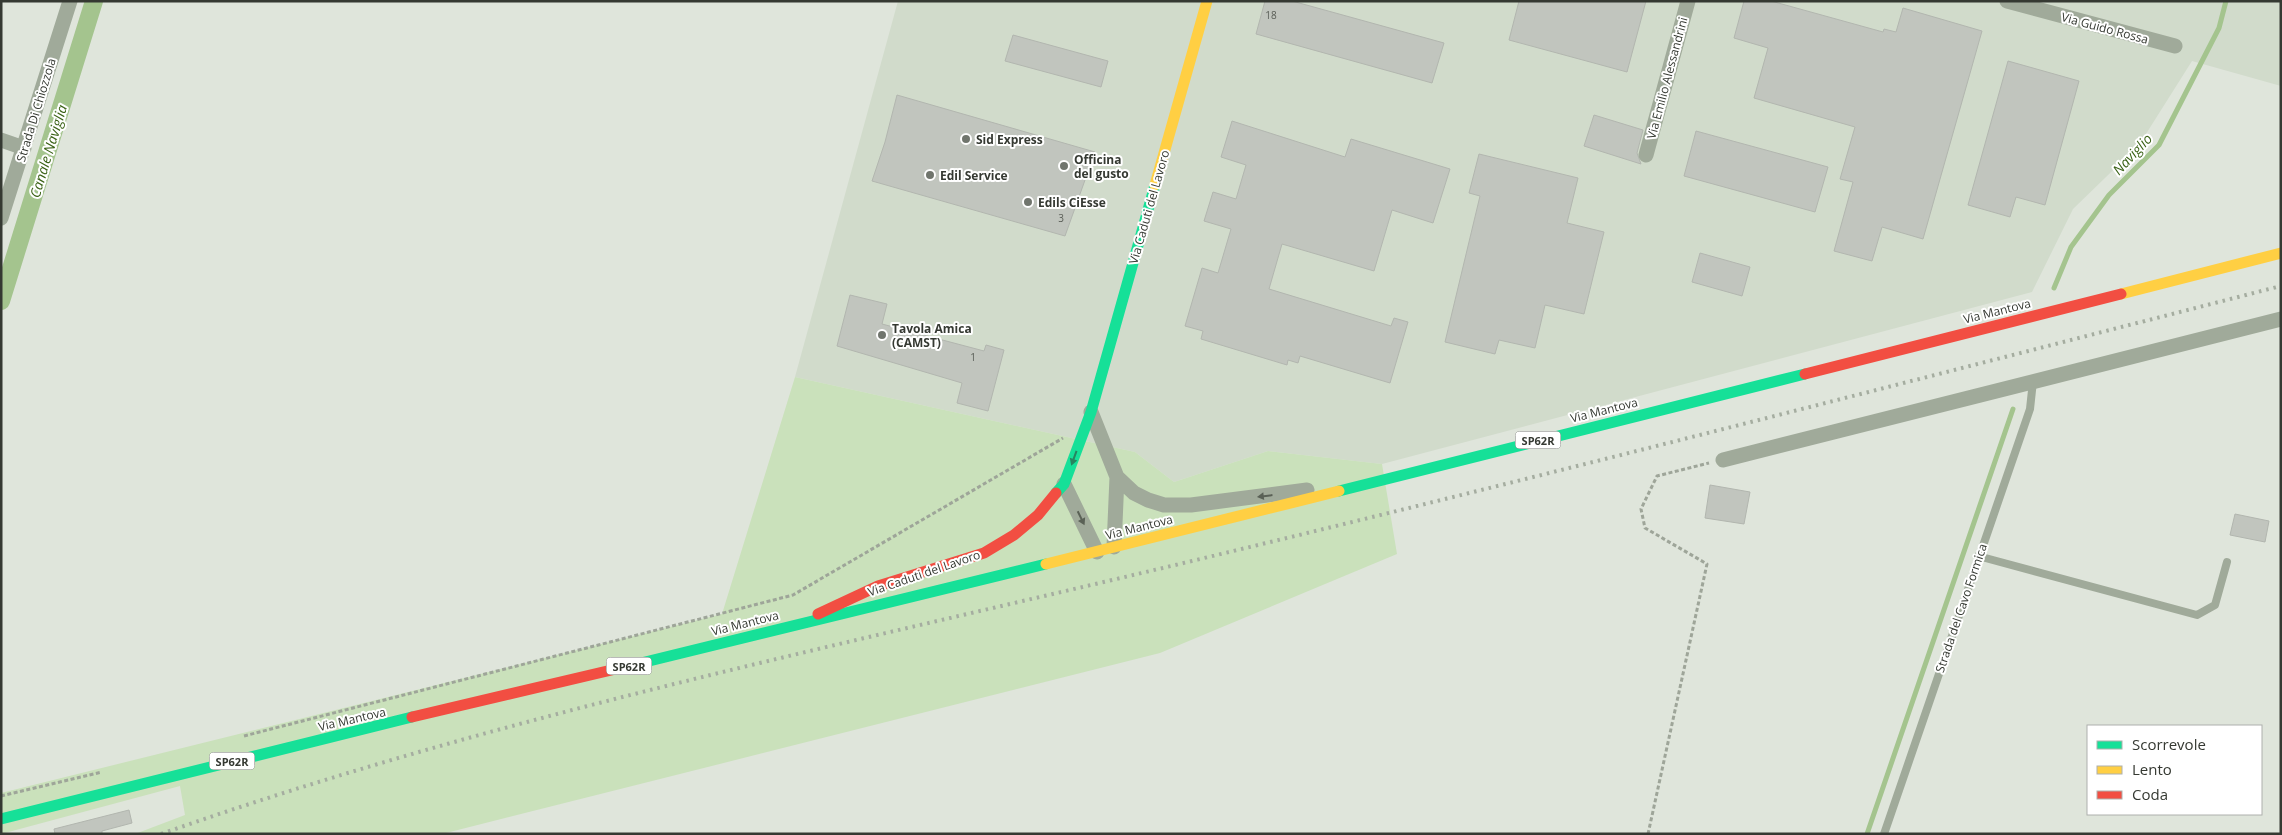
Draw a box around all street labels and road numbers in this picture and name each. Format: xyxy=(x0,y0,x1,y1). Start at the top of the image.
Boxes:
street label: Via Guido Rossa xyxy=(2060,8,2150,48)
street label: Via Emilio Alessandrini xyxy=(1643,15,1691,141)
street label: Strada Di Chiozzola xyxy=(12,56,60,164)
street label: Via Caduti del Lavoro xyxy=(1125,148,1173,266)
street label: Via Mantova xyxy=(1961,294,2033,328)
street label: Via Mantova xyxy=(1568,393,1640,427)
road number: SP62R xyxy=(1516,432,1560,448)
street label: Via Mantova xyxy=(1103,510,1175,544)
street label: Strada del Cavo Formica xyxy=(1931,541,1991,675)
street label: Via Caduti del Lavoro xyxy=(866,546,982,600)
street label: Via Mantova xyxy=(709,606,781,640)
road number: SP62R xyxy=(606,658,652,674)
street label: Via Mantova xyxy=(316,703,388,735)
road number: SP62R xyxy=(210,752,254,769)

